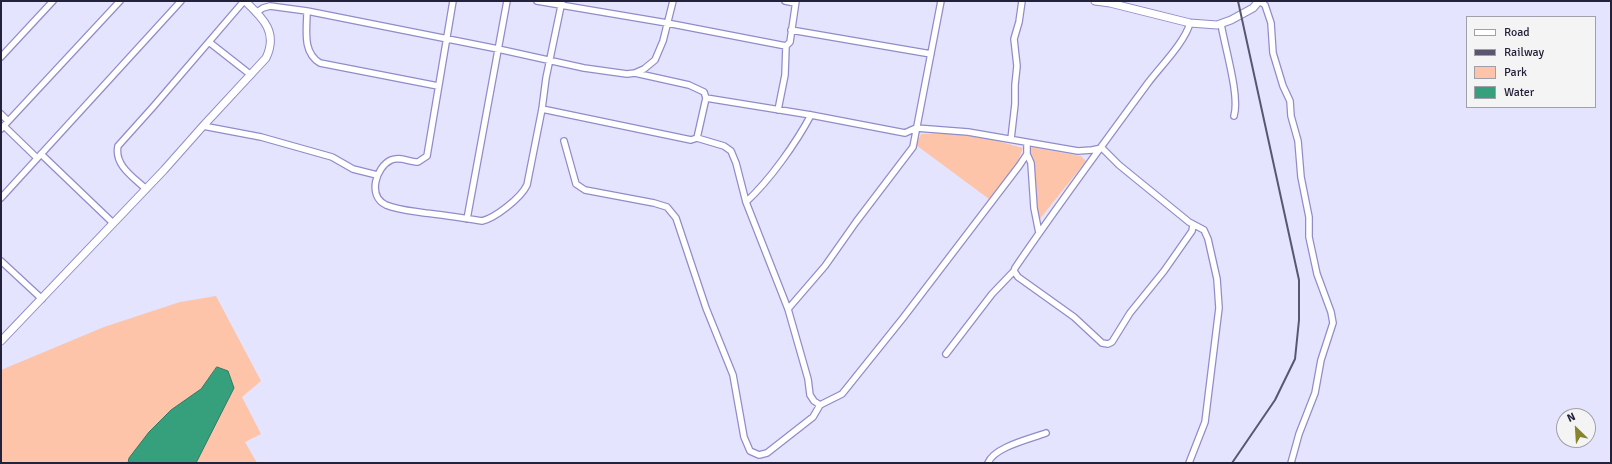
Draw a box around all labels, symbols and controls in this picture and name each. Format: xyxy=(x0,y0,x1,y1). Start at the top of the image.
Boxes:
legend xyxy=(1466,16,1596,108)
text: Road xyxy=(1504,25,1530,40)
text: Railway xyxy=(1504,45,1544,60)
text: Park xyxy=(1504,65,1527,80)
text: Water xyxy=(1504,85,1534,100)
north arrow xyxy=(1556,408,1596,448)
text: N xyxy=(1565,410,1577,425)

